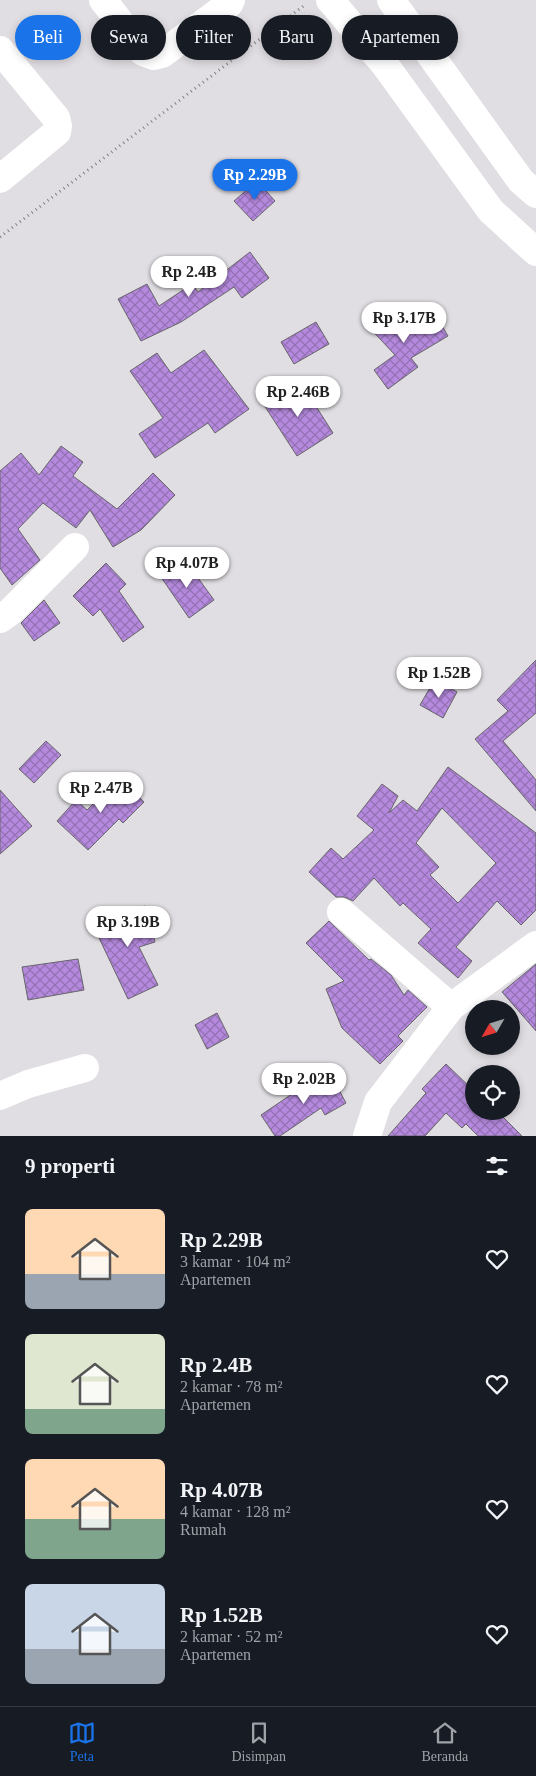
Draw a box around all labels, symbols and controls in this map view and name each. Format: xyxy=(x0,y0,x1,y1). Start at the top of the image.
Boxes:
chip: Beli xyxy=(15,15,81,60)
chip: Sewa xyxy=(91,15,166,60)
chip: Filter xyxy=(176,15,251,60)
chip: Baru xyxy=(261,15,332,60)
chip: Apartemen xyxy=(342,15,458,60)
pin: Rp 2.29B xyxy=(203,158,307,201)
text: Rp 2.29B xyxy=(223,166,287,183)
pin: Rp 2.4B xyxy=(143,256,235,298)
text: Rp 2.4B xyxy=(161,263,217,280)
pin: Rp 3.17B xyxy=(352,302,456,344)
text: Rp 3.17B xyxy=(372,309,436,326)
pin: Rp 2.46B xyxy=(246,376,350,418)
text: Rp 2.46B xyxy=(266,383,330,400)
pin: Rp 4.07B xyxy=(135,546,239,589)
text: Rp 4.07B xyxy=(155,554,219,571)
pin: Rp 1.52B xyxy=(387,656,491,699)
text: Rp 1.52B xyxy=(407,664,471,681)
pin: Rp 2.47B xyxy=(49,772,153,814)
text: Rp 2.47B xyxy=(69,779,133,796)
pin: Rp 3.19B xyxy=(76,906,180,948)
text: Rp 3.19B xyxy=(96,913,160,930)
north arrow xyxy=(465,1000,520,1055)
map controls xyxy=(465,1000,520,1120)
pin: Rp 2.02B xyxy=(252,1062,356,1105)
button: locate xyxy=(465,1065,520,1120)
text: Rp 2.02B xyxy=(272,1070,336,1087)
icon: filters xyxy=(483,1152,511,1180)
text: 9 properti xyxy=(25,1154,115,1178)
text: Rp 2.29B xyxy=(180,1228,263,1252)
icon: home xyxy=(65,1229,125,1289)
icon: heart xyxy=(483,1245,511,1273)
text: 3 kamar · 104 m² xyxy=(180,1253,291,1270)
text: Apartemen xyxy=(180,1271,251,1288)
text: Rp 2.4B xyxy=(180,1353,252,1377)
icon: home xyxy=(65,1354,125,1414)
icon: heart xyxy=(483,1370,511,1398)
text: 2 kamar · 78 m² xyxy=(180,1378,283,1395)
text: Apartemen xyxy=(180,1396,251,1413)
text: Rp 4.07B xyxy=(180,1478,263,1502)
icon: home xyxy=(65,1479,125,1539)
icon: heart xyxy=(483,1495,511,1523)
text: 4 kamar · 128 m² xyxy=(180,1503,291,1520)
text: Rumah xyxy=(180,1521,226,1538)
text: Rp 1.52B xyxy=(180,1603,263,1627)
icon: home xyxy=(65,1604,125,1664)
icon: heart xyxy=(483,1620,511,1648)
text: 2 kamar · 52 m² xyxy=(180,1628,283,1645)
text: Apartemen xyxy=(180,1646,251,1663)
tab: Peta xyxy=(68,1719,96,1765)
tab: Disimpan xyxy=(231,1719,286,1765)
tab: Beranda xyxy=(422,1719,468,1765)

